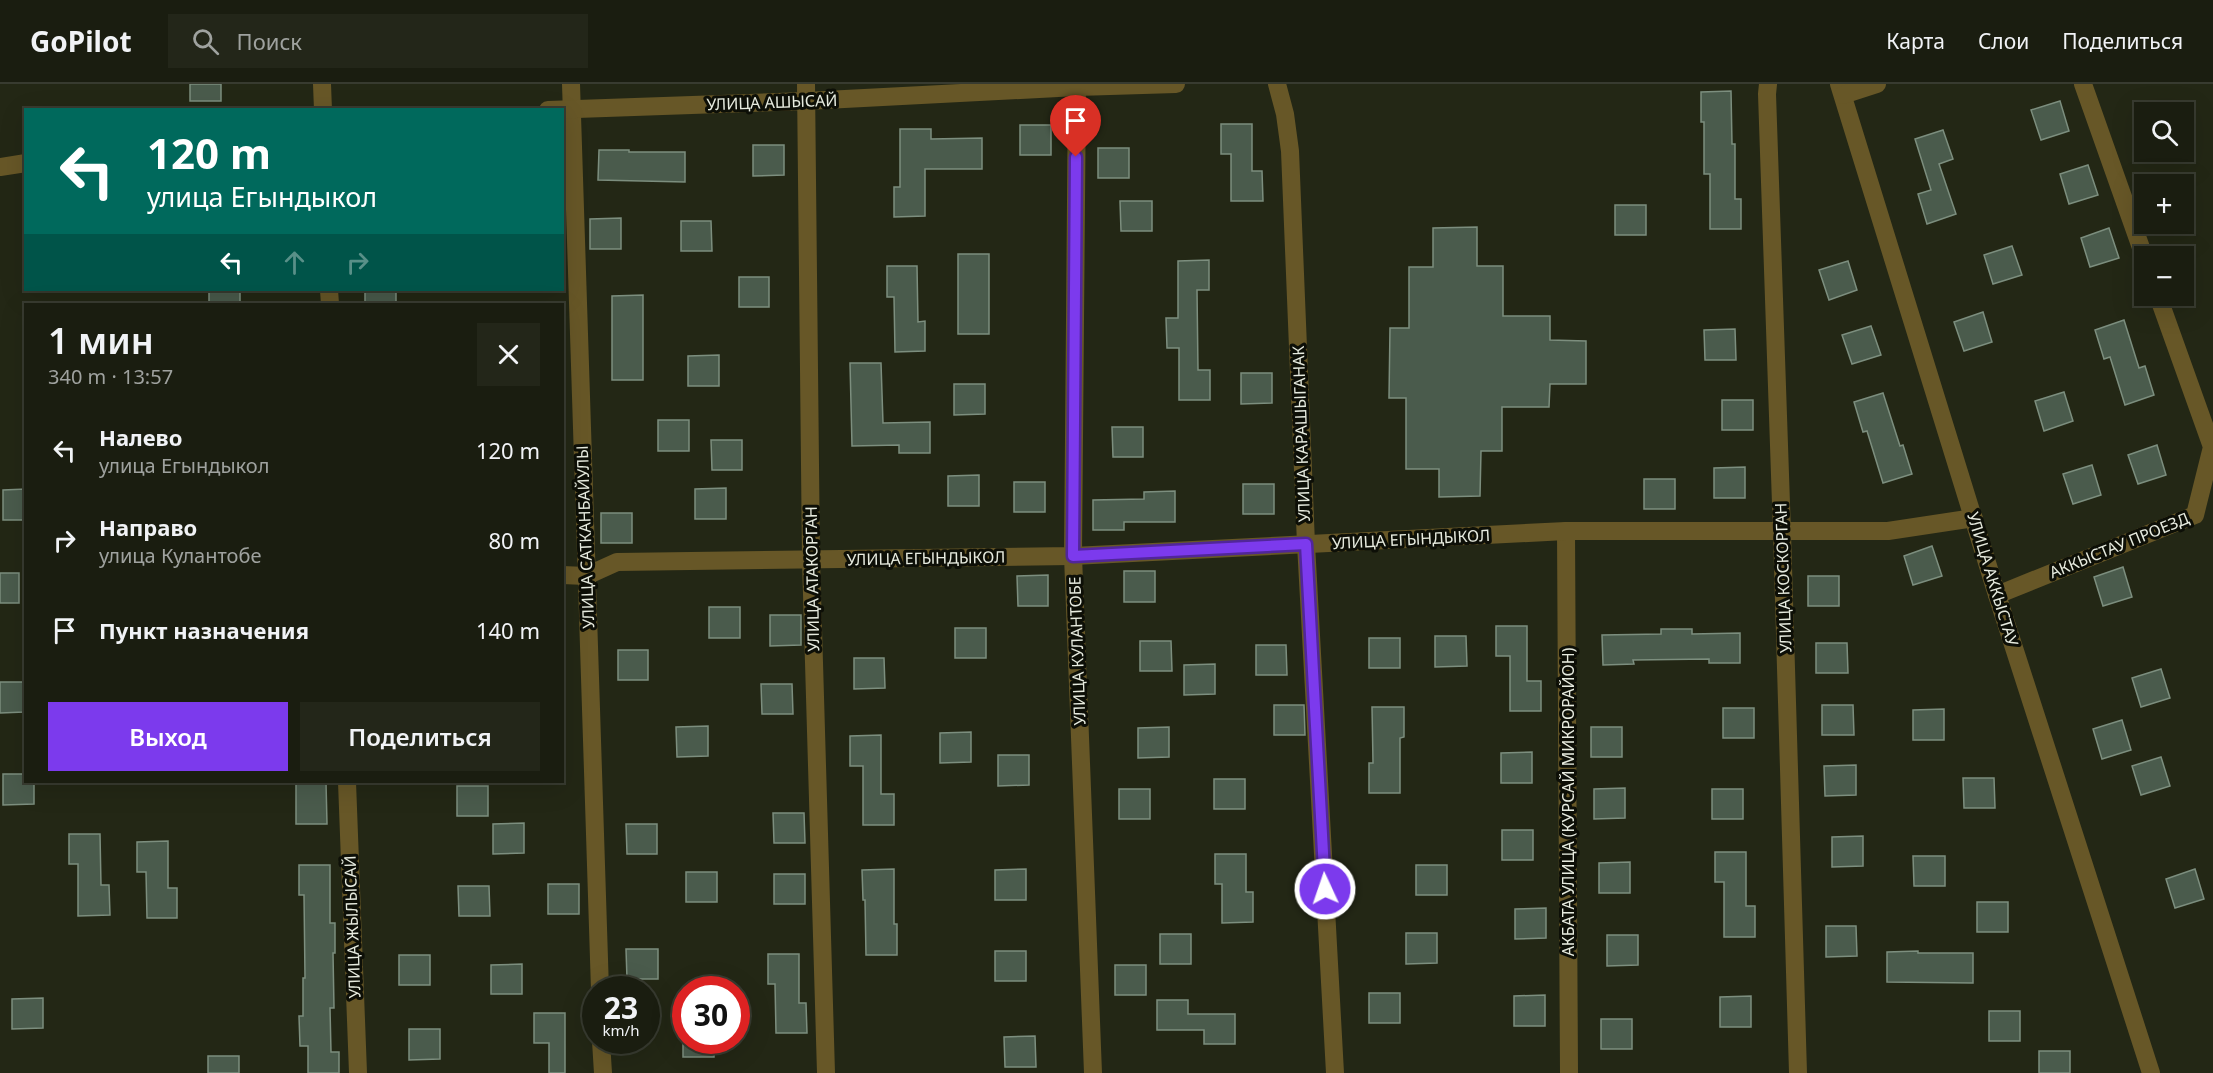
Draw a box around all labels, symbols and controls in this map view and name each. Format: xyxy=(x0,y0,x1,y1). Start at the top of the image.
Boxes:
search box xyxy=(168,14,588,68)
text: GoPilot xyxy=(30,22,132,60)
icon: search xyxy=(189,25,222,58)
text: Поиск xyxy=(237,26,302,56)
text: Карта xyxy=(1886,27,1945,55)
text: Слои xyxy=(1978,27,2029,55)
text: Поделиться xyxy=(2062,27,2183,55)
street label: УЛИЦА АШЫСАЙ xyxy=(706,89,838,115)
pin xyxy=(1050,95,1101,157)
map controls xyxy=(2134,102,2194,306)
button: search xyxy=(2134,102,2194,162)
icon: arrive xyxy=(1059,104,1092,137)
text: 120 m xyxy=(147,124,271,181)
icon: left xyxy=(48,132,126,210)
button: + xyxy=(2134,174,2194,234)
text: улица Егындыкол xyxy=(147,178,377,215)
icon: left xyxy=(215,246,248,279)
icon: ahead xyxy=(278,246,311,279)
icon: right xyxy=(341,246,374,279)
button: − xyxy=(2134,246,2194,306)
text: 1 мин xyxy=(48,316,154,365)
button: close xyxy=(477,323,540,386)
street label: УЛИЦА КАРАШЫГАНАК xyxy=(1287,345,1315,523)
text: 340 m · 13:57 xyxy=(48,363,173,390)
text: Налево xyxy=(99,422,182,452)
icon: left xyxy=(48,434,81,467)
text: 120 m xyxy=(476,435,540,465)
street label: УЛИЦА САТКАНБАЙУЛЫ xyxy=(571,445,599,629)
text: улица Егындыкол xyxy=(99,452,269,479)
street label: УЛИЦА КОСКОРГАН xyxy=(1769,502,1797,654)
street label: УЛИЦА АТАКОРГАН xyxy=(800,506,824,652)
street label: АККЫСТАУ ПРОЕЗД xyxy=(2046,507,2192,583)
street label: УЛИЦА АККЫСТАУ xyxy=(1962,509,2024,649)
text: Направо xyxy=(99,512,197,542)
icon: right xyxy=(48,524,81,557)
street label: УЛИЦА ЕГЫНДЫКОЛ xyxy=(1331,524,1491,554)
text: 80 m xyxy=(489,525,540,555)
text: улица Кулантобе xyxy=(99,542,261,569)
street label: УЛИЦА ЕГЫНДЫКОЛ xyxy=(847,546,1005,570)
street label: УЛИЦА КУЛАНТОБЕ xyxy=(1063,576,1091,726)
icon: arrive xyxy=(48,614,81,647)
text: Пункт назначения xyxy=(99,615,309,645)
text: 140 m xyxy=(476,615,540,645)
street label: АКБАТА УЛИЦА (КУРСАЙ МИКРОРАЙОН) xyxy=(1557,647,1579,956)
button: Выход xyxy=(48,702,288,771)
button: Поделиться xyxy=(300,702,540,771)
street label: УЛИЦА ЖЫЛЫСАЙ xyxy=(339,855,365,999)
position arrow xyxy=(1293,857,1357,921)
speed limit sign: 30 xyxy=(672,976,750,1054)
text: 23 xyxy=(604,987,638,1028)
text: km/h xyxy=(603,1020,639,1040)

